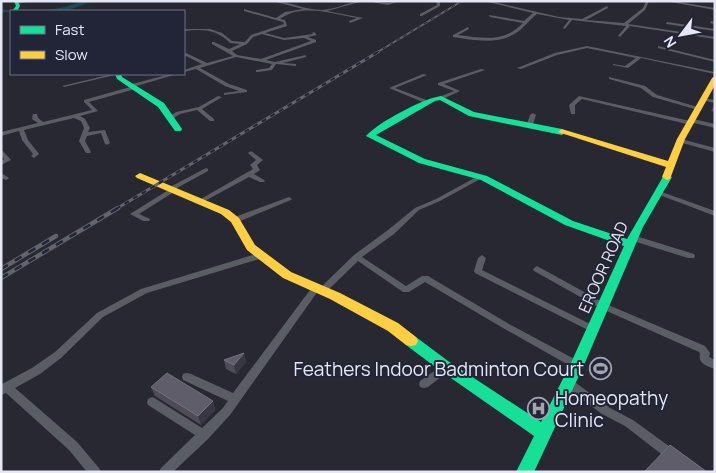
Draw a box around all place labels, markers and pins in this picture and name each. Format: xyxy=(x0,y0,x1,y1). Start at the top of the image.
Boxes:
place label: Feathers Indoor Badminton Court xyxy=(294,356,584,382)
sports icon: Feathers Indoor Badminton Court xyxy=(588,357,612,381)
place label: Homeopathy Clinic xyxy=(555,385,668,433)
hospital icon: Homeopathy Clinic xyxy=(527,397,551,421)

